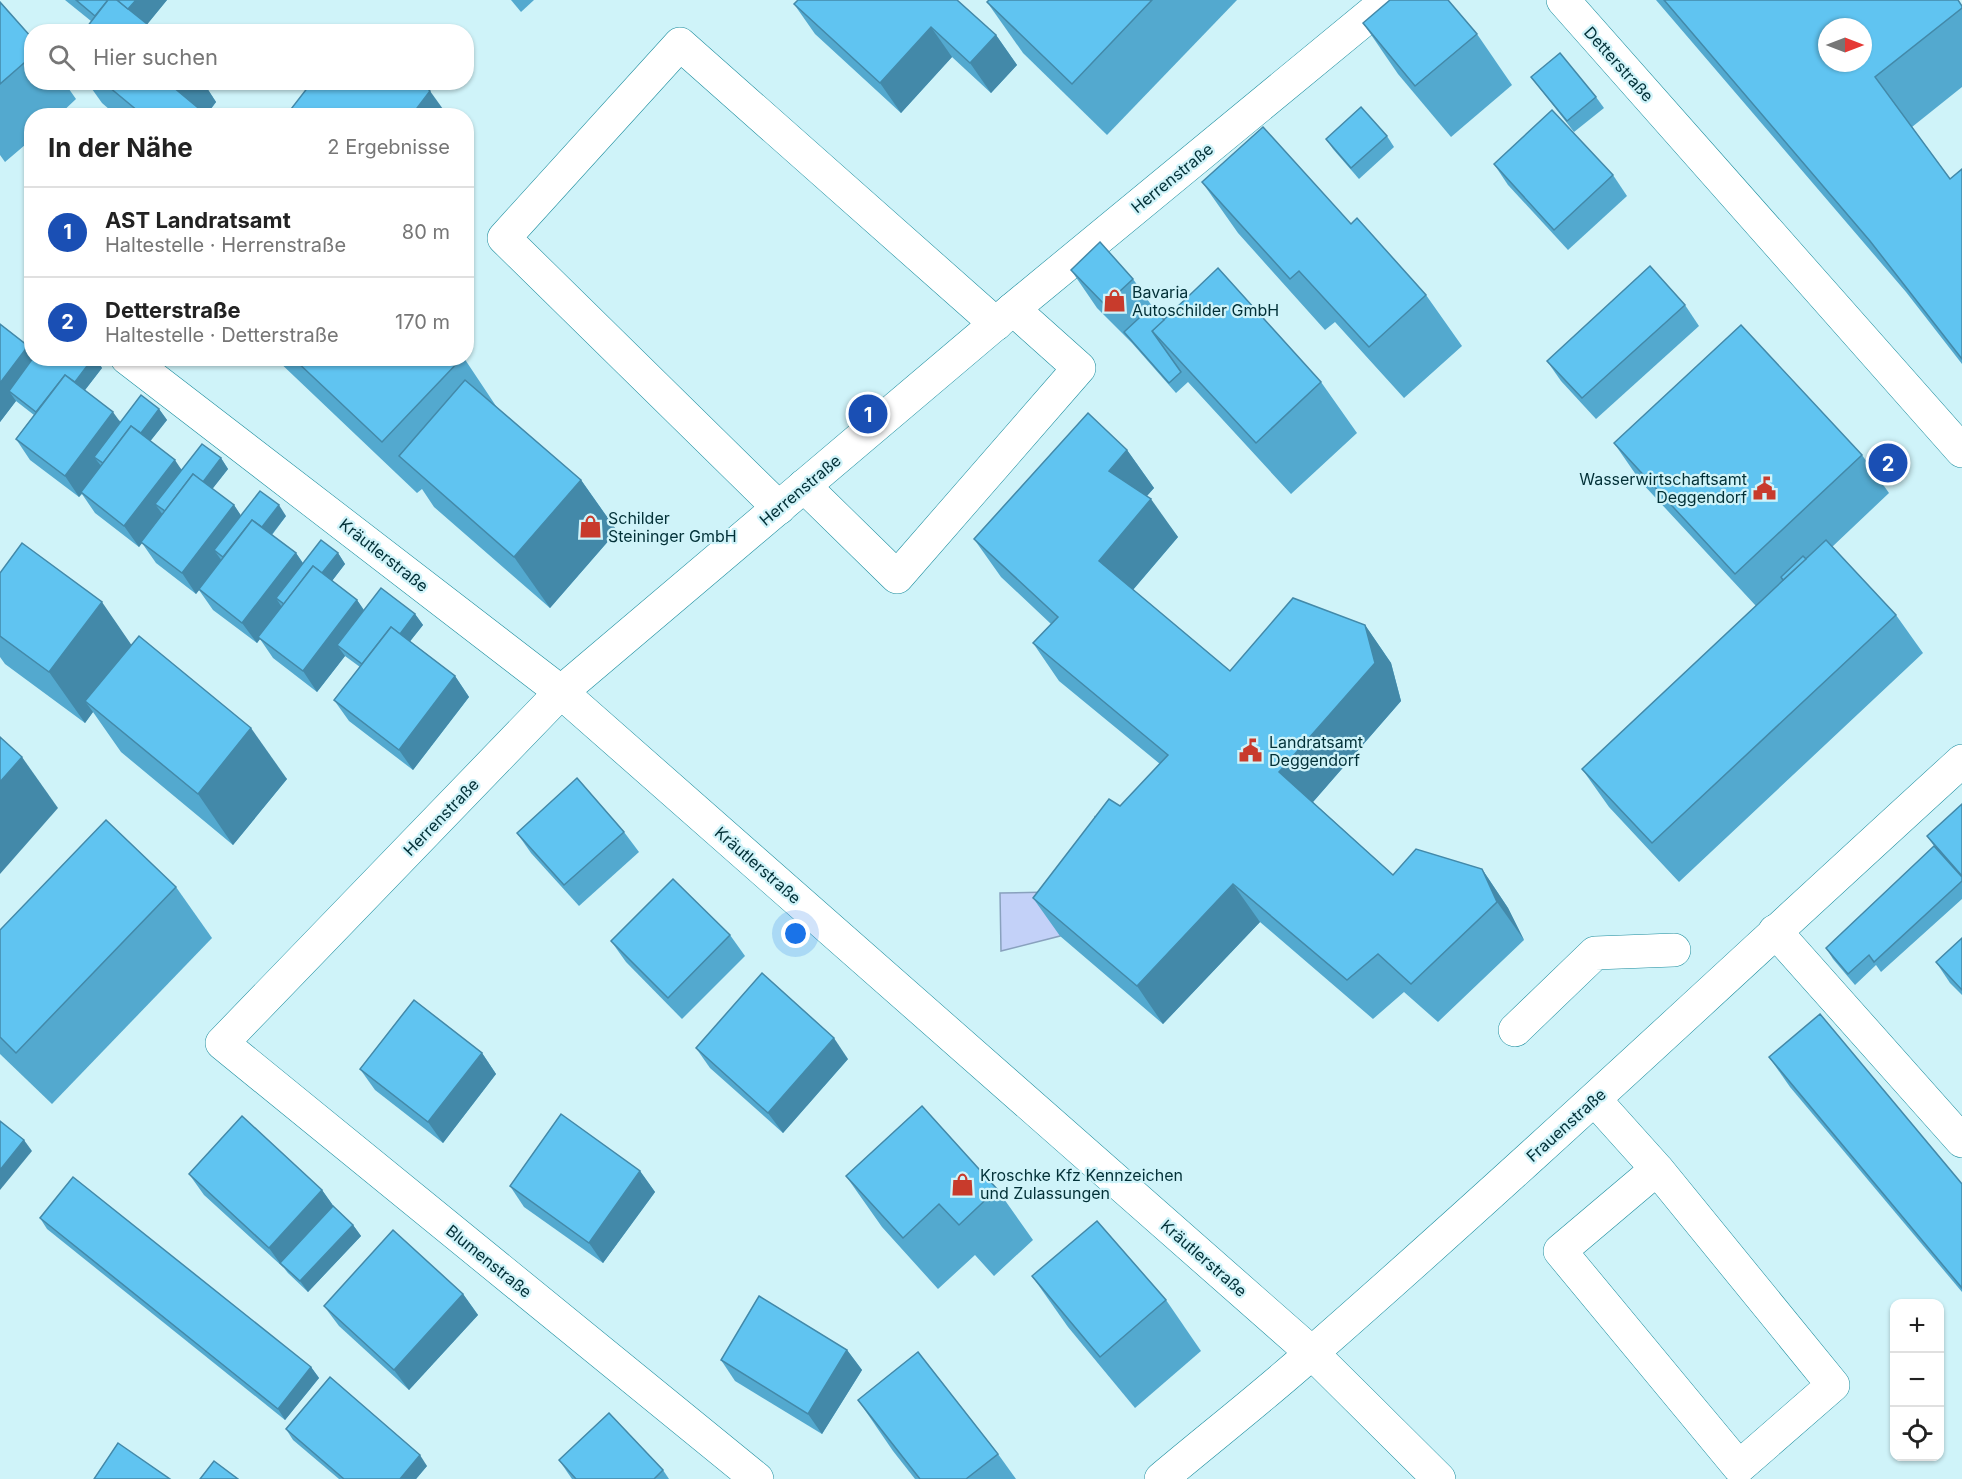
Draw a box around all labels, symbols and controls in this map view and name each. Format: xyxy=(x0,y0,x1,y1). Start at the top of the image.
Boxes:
north arrow xyxy=(1818,18,1872,72)
street label: Detterstraße xyxy=(1580,22,1658,106)
search box xyxy=(24,24,474,90)
icon: search xyxy=(45,41,78,74)
text: Hier suchen xyxy=(93,44,218,70)
text: In der Nähe xyxy=(48,132,193,163)
text: 2 Ergebnisse xyxy=(327,135,450,159)
street label: Herrenstraße xyxy=(1127,139,1217,217)
text: AST Landratsamt xyxy=(105,207,291,233)
text: 1 xyxy=(63,220,72,244)
text: 80 m xyxy=(402,220,450,244)
text: Haltestelle · Herrenstraße xyxy=(105,233,346,257)
place label: Bavaria Autoschilder GmbH xyxy=(1132,282,1279,320)
shop icon: Bavaria Autoschilder GmbH xyxy=(1101,288,1127,314)
text: Detterstraße xyxy=(105,297,241,323)
text: 2 xyxy=(61,310,74,334)
text: 170 m xyxy=(395,310,450,334)
text: Haltestelle · Detterstraße xyxy=(105,323,339,347)
pin: 1 xyxy=(848,392,888,436)
pin: 2 xyxy=(1868,440,1908,486)
street label: Herrenstraße xyxy=(755,450,845,530)
place label: Wasserwirtschaftsamt Deggendorf xyxy=(1579,469,1747,507)
public building icon: Wasserwirtschaftsamt Deggendorf xyxy=(1752,475,1778,501)
place label: Schilder Steininger GmbH xyxy=(608,508,737,546)
street label: Kräutlerstraße xyxy=(335,514,433,596)
shop icon: Schilder Steininger GmbH xyxy=(577,514,603,540)
place label: Landratsamt Deggendorf xyxy=(1269,732,1363,770)
public building icon: Landratsamt Deggendorf xyxy=(1238,738,1264,764)
street label: Herrenstraße xyxy=(399,774,483,860)
street label: Kräutlerstraße xyxy=(711,822,805,908)
your location xyxy=(781,919,810,948)
street label: Frauenstraße xyxy=(1522,1084,1610,1166)
place label: Kroschke Kfz Kennzeichen und Zulassungen xyxy=(980,1165,1183,1203)
shop icon: Kroschke Kfz Kennzeichen und Zulassungen xyxy=(949,1171,975,1197)
street label: Kräutlerstraße xyxy=(1157,1215,1251,1301)
street label: Blumenstraße xyxy=(442,1220,536,1302)
map controls xyxy=(1890,1299,1944,1461)
button: + xyxy=(1890,1299,1944,1353)
button: − xyxy=(1890,1353,1944,1407)
button: locate xyxy=(1890,1407,1944,1461)

